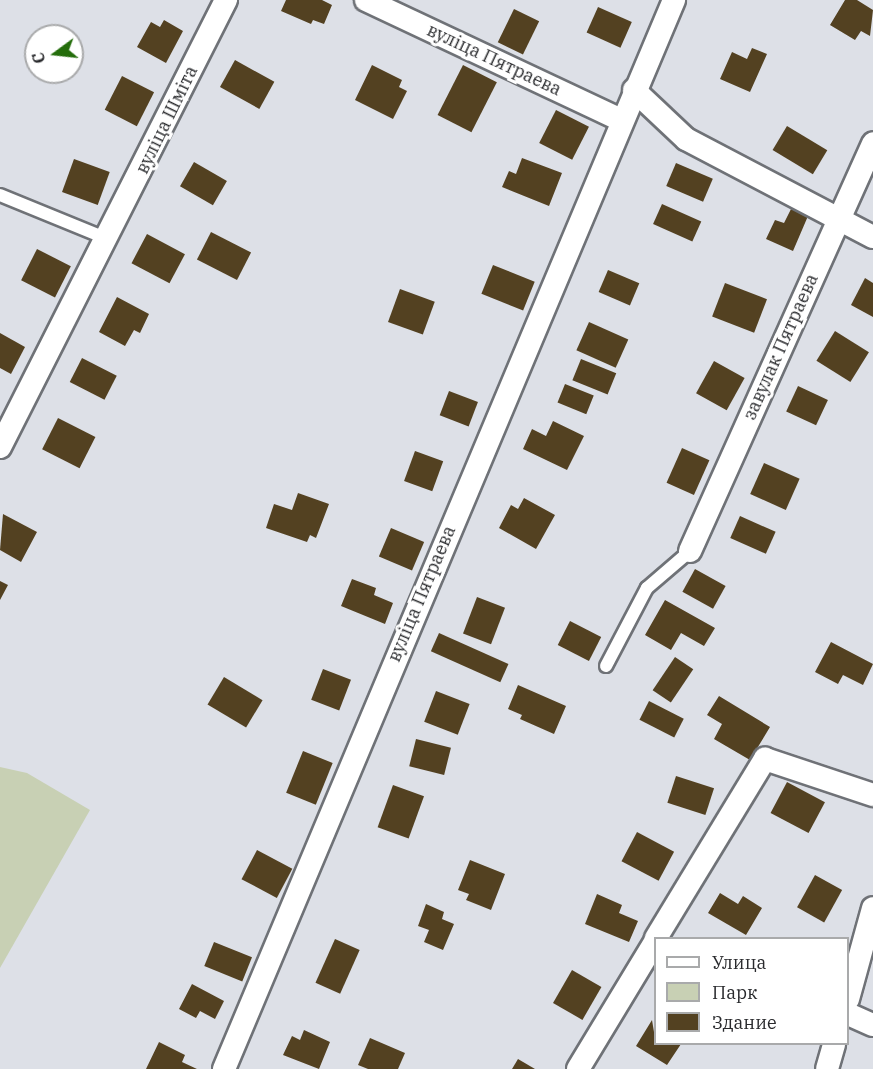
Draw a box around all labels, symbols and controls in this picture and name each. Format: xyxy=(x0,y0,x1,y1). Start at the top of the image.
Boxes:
street label: вуліца Пятраева xyxy=(423,19,565,101)
north arrow xyxy=(24,24,84,84)
text: С xyxy=(28,50,50,66)
street label: вуліца Шміта xyxy=(132,62,202,178)
street label: завулак Пятраева xyxy=(739,271,823,423)
street label: вуліца Пятраева xyxy=(384,523,460,665)
legend xyxy=(654,937,849,1045)
text: Улица xyxy=(712,951,766,974)
text: Парк xyxy=(712,981,758,1004)
text: Здание xyxy=(712,1011,777,1034)

